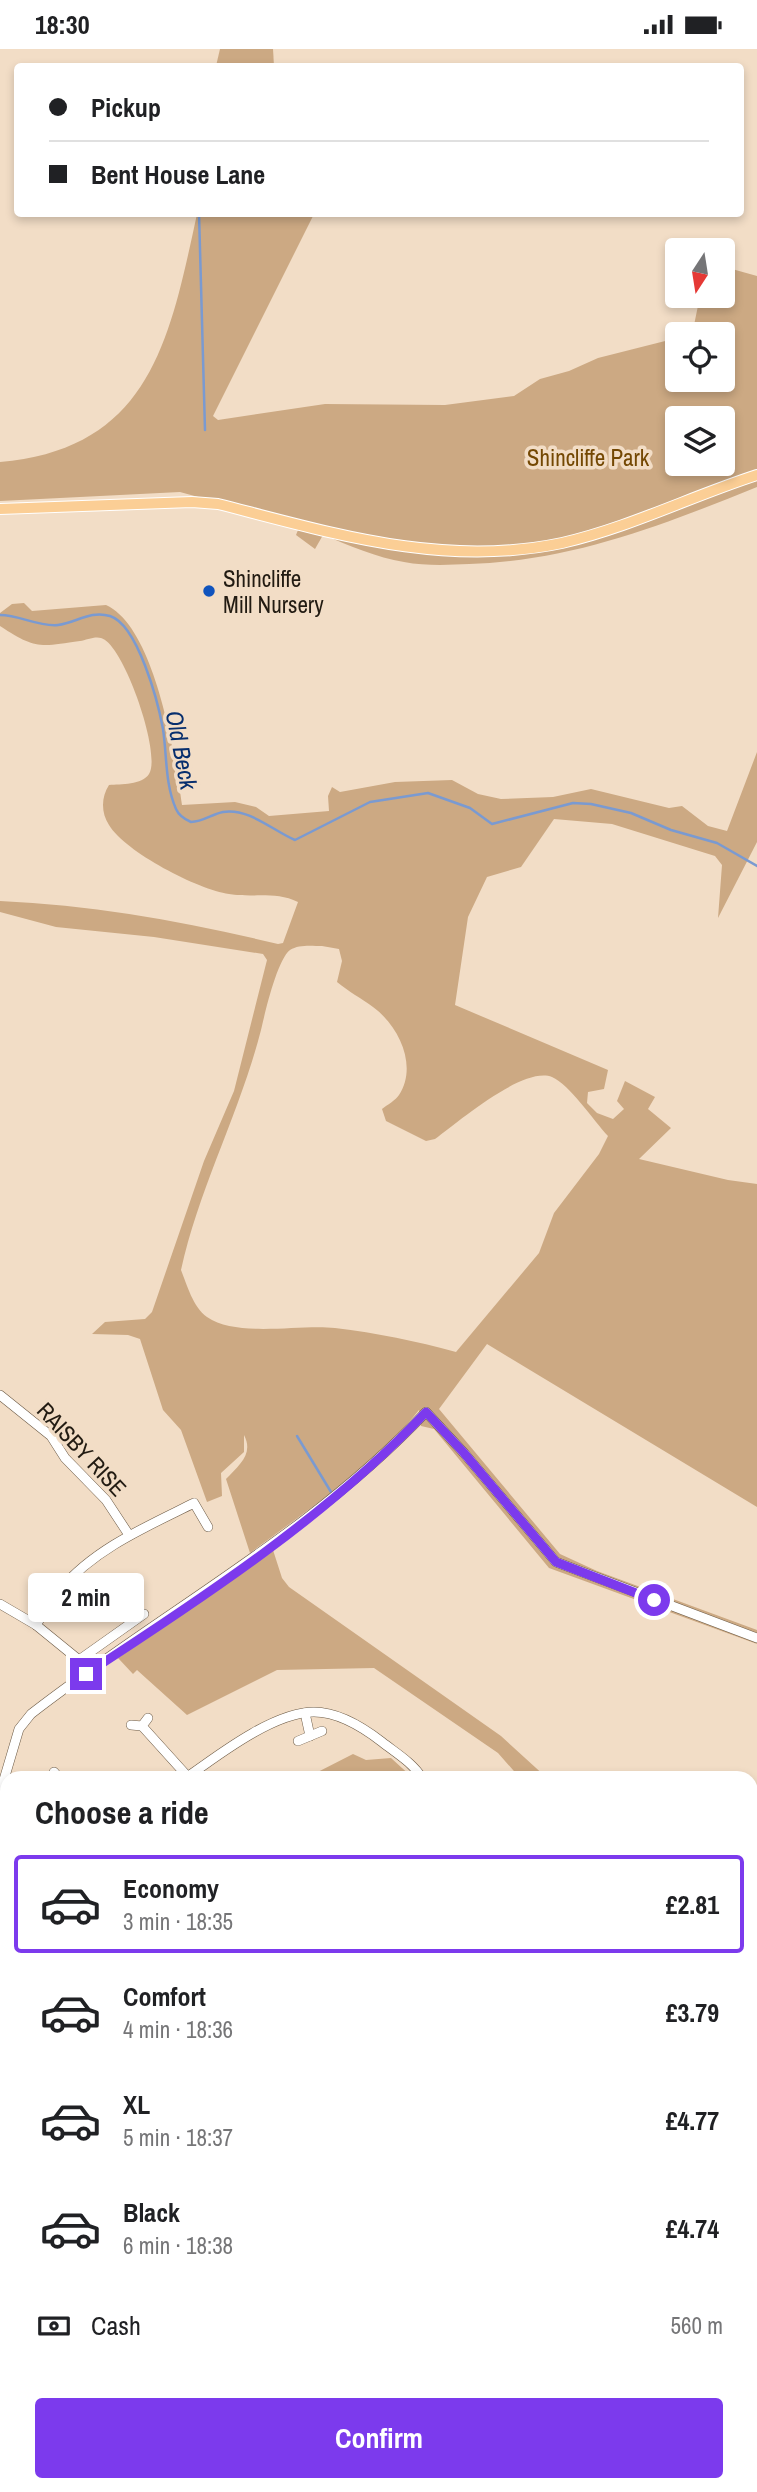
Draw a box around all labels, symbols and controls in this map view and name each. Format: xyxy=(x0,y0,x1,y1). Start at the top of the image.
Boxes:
text: 18:30 xyxy=(35,7,90,42)
text: Pickup xyxy=(91,90,161,125)
text: Bent House Lane xyxy=(91,157,265,192)
north arrow xyxy=(665,238,735,308)
map controls xyxy=(665,238,735,476)
button: locate xyxy=(665,322,735,392)
button: layers xyxy=(665,406,735,476)
park label: Shincliffe Park xyxy=(527,442,650,473)
place label: Shincliffe Mill Nursery xyxy=(223,563,324,620)
marker: Shincliffe Mill Nursery xyxy=(201,583,217,599)
water label: Old Beck xyxy=(159,708,206,793)
street label: RAISBY RISE xyxy=(30,1395,134,1503)
callout: 2 min xyxy=(28,1573,144,1621)
text: 2 min xyxy=(61,1582,111,1613)
route start xyxy=(638,1584,670,1616)
route end xyxy=(70,1658,102,1690)
text: Choose a ride xyxy=(35,1791,209,1834)
text: Economy xyxy=(123,1871,219,1906)
icon: car xyxy=(39,1873,102,1936)
text: £2.81 xyxy=(666,1887,719,1922)
text: 3 min · 18:35 xyxy=(123,1906,233,1937)
text: Comfort xyxy=(123,1979,206,2014)
icon: car xyxy=(39,1981,102,2044)
text: £3.79 xyxy=(666,1995,719,2030)
text: 4 min · 18:36 xyxy=(123,2014,233,2045)
text: XL xyxy=(123,2087,150,2122)
icon: car xyxy=(39,2089,102,2152)
text: £4.77 xyxy=(666,2103,719,2138)
text: 5 min · 18:37 xyxy=(123,2122,233,2153)
text: Black xyxy=(123,2195,180,2230)
icon: car xyxy=(39,2197,102,2260)
text: £4.74 xyxy=(666,2211,719,2246)
text: 6 min · 18:38 xyxy=(123,2230,233,2261)
icon: cash xyxy=(35,2307,73,2345)
text: Cash xyxy=(91,2308,141,2343)
text: 560 m xyxy=(671,2310,723,2341)
button: Confirm xyxy=(35,2398,723,2478)

